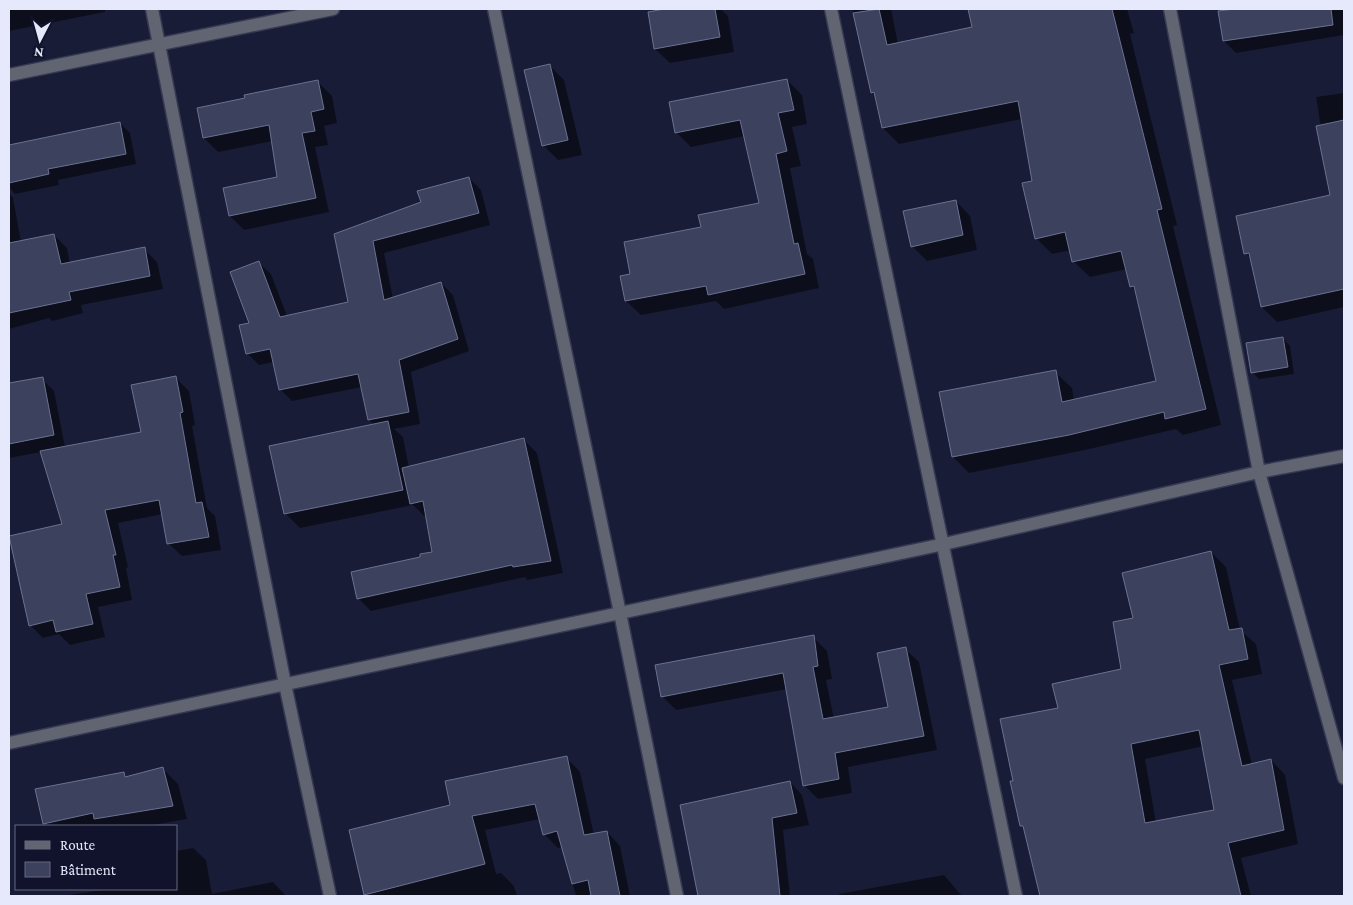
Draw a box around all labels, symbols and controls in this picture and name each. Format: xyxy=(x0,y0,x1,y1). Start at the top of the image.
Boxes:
north arrow xyxy=(15,15,65,65)
text: N xyxy=(33,44,44,61)
legend xyxy=(15,825,178,890)
text: Route xyxy=(60,837,95,853)
text: Bâtiment xyxy=(60,862,117,878)

